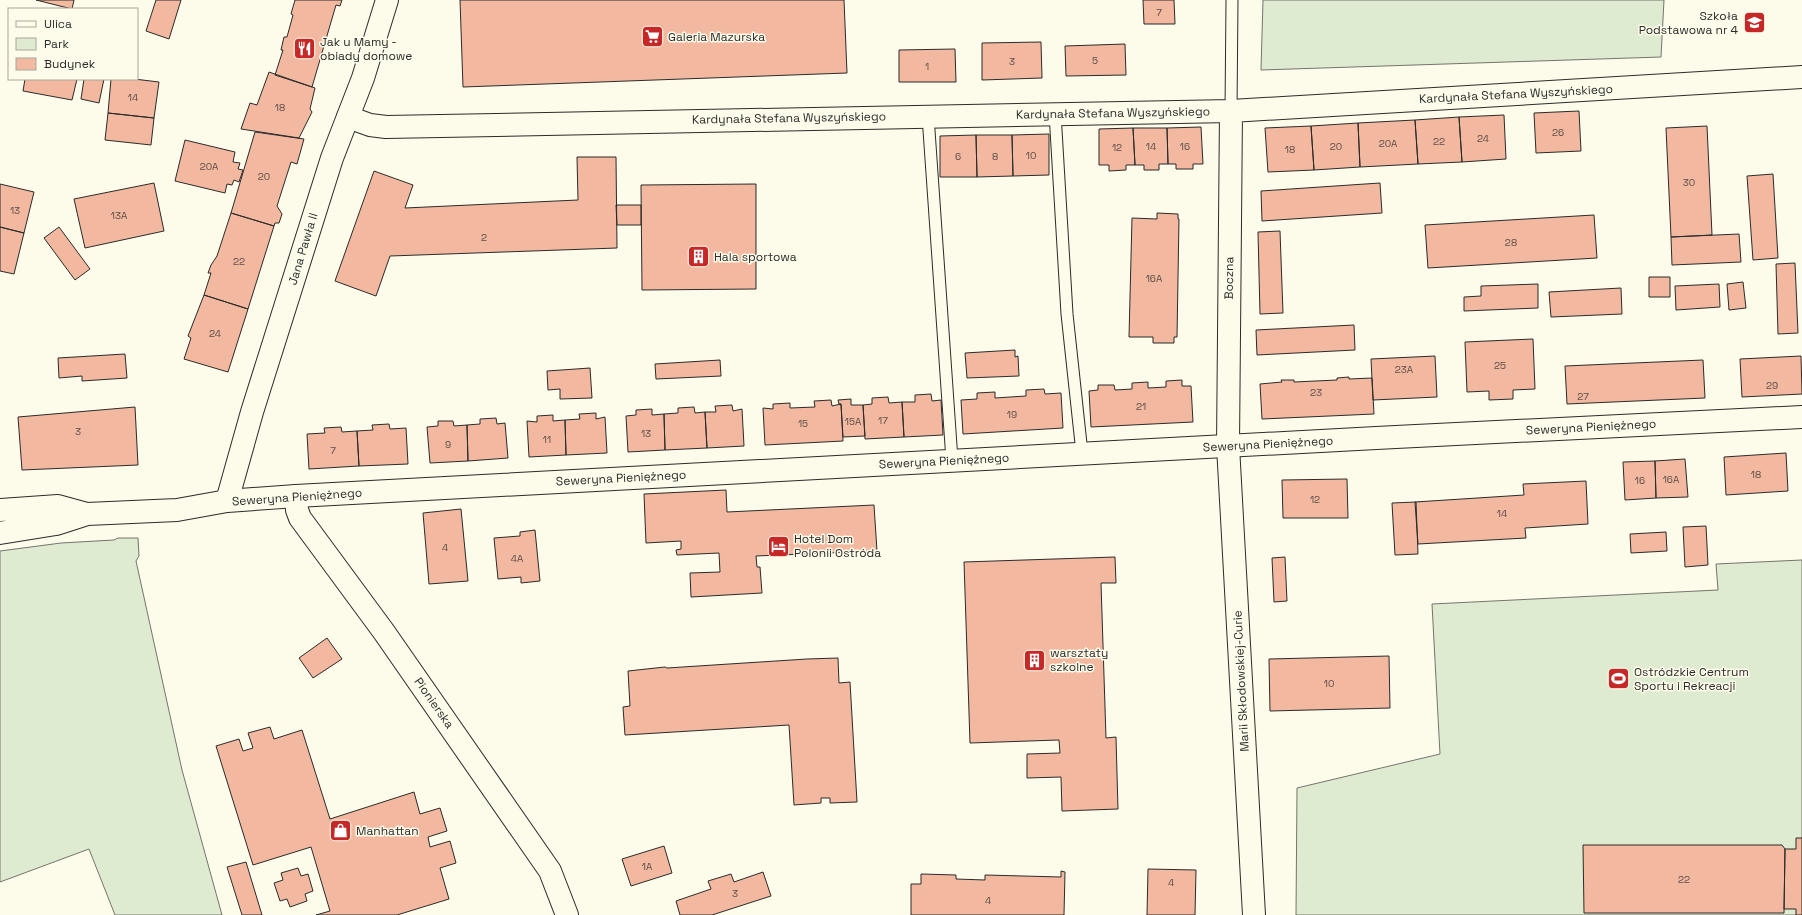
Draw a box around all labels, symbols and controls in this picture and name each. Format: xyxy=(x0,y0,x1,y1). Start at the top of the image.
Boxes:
house number: 7 xyxy=(1156,6,1162,19)
legend xyxy=(8,8,138,80)
place label: Szkoła Podstawowa nr 4 xyxy=(1639,8,1738,38)
school or university icon: Szkoła Podstawowa nr 4 xyxy=(1741,10,1767,36)
text: Ulica xyxy=(44,16,72,32)
supermarket icon: Galeria Mazurska xyxy=(640,24,666,50)
place label: Galeria Mazurska xyxy=(668,29,765,45)
place label: Jak u Mamy - obiady domowe xyxy=(320,34,412,64)
text: Park xyxy=(44,36,69,52)
restaurant icon: Jak u Mamy - obiady domowe xyxy=(292,36,318,62)
house number: 5 xyxy=(1092,54,1098,67)
house number: 3 xyxy=(1009,55,1015,68)
text: Budynek xyxy=(44,56,96,72)
house number: 1 xyxy=(925,60,929,73)
street label: Kardynała Stefana Wyszyńskiego xyxy=(1419,81,1613,107)
house number: 14 xyxy=(128,91,138,104)
house number: 18 xyxy=(275,101,285,114)
street label: Kardynała Stefana Wyszyńskiego xyxy=(1016,103,1210,123)
street label: Kardynała Stefana Wyszyńskiego xyxy=(692,108,886,128)
house number: 26 xyxy=(1552,126,1564,139)
house number: 24 xyxy=(1477,132,1489,145)
house number: 22 xyxy=(1433,135,1445,148)
house number: 20A xyxy=(1379,137,1398,150)
house number: 14 xyxy=(1146,140,1156,153)
house number: 16 xyxy=(1180,140,1190,153)
house number: 20 xyxy=(1330,140,1342,153)
house number: 12 xyxy=(1112,141,1122,154)
house number: 18 xyxy=(1285,143,1295,156)
house number: 10 xyxy=(1026,149,1036,162)
house number: 6 xyxy=(955,150,961,163)
house number: 8 xyxy=(992,150,998,163)
house number: 20A xyxy=(200,160,219,173)
house number: 20 xyxy=(258,170,270,183)
house number: 30 xyxy=(1683,176,1695,189)
house number: 13 xyxy=(10,204,20,217)
house number: 13A xyxy=(111,209,128,222)
street label: Jana Pawła II xyxy=(284,211,322,287)
house number: 2 xyxy=(481,231,487,244)
house number: 28 xyxy=(1505,236,1517,249)
building icon: Hala sportowa xyxy=(686,244,712,270)
place label: Hala sportowa xyxy=(714,249,797,265)
house number: 22 xyxy=(233,255,245,268)
street label: Boczna xyxy=(1221,256,1237,300)
house number: 16A xyxy=(1146,272,1163,285)
house number: 24 xyxy=(209,327,221,340)
house number: 25 xyxy=(1494,359,1506,372)
house number: 23A xyxy=(1395,363,1414,376)
house number: 29 xyxy=(1766,379,1778,392)
house number: 23 xyxy=(1310,386,1322,399)
house number: 27 xyxy=(1577,390,1589,403)
house number: 21 xyxy=(1136,400,1146,413)
house number: 19 xyxy=(1007,408,1017,421)
house number: 17 xyxy=(878,414,888,427)
house number: 15A xyxy=(845,415,862,428)
street label: Seweryna Pieniężnego xyxy=(1525,416,1657,438)
house number: 15 xyxy=(798,417,808,430)
house number: 3 xyxy=(75,425,81,438)
house number: 13 xyxy=(641,427,651,440)
house number: 11 xyxy=(543,433,551,446)
street label: Seweryna Pieniężnego xyxy=(1202,433,1334,455)
house number: 9 xyxy=(445,438,451,451)
house number: 7 xyxy=(330,444,336,457)
street label: Seweryna Pieniężnego xyxy=(878,450,1010,472)
street label: Seweryna Pieniężnego xyxy=(555,467,687,489)
house number: 18 xyxy=(1751,468,1761,481)
house number: 16A xyxy=(1663,473,1680,486)
house number: 16 xyxy=(1635,474,1645,487)
street label: Seweryna Pieniężnego xyxy=(231,484,363,510)
house number: 12 xyxy=(1310,493,1320,506)
house number: 14 xyxy=(1497,507,1507,520)
place label: Hotel Dom Polonii Ostróda xyxy=(794,531,881,561)
hotel icon: Hotel Dom Polonii Ostróda xyxy=(766,533,792,559)
house number: 4 xyxy=(442,541,448,554)
house number: 4A xyxy=(511,552,524,565)
street label: Marii Skłodowskiej-Curie xyxy=(1229,610,1253,752)
place label: warsztaty szkolne xyxy=(1050,645,1108,675)
building icon: warsztaty szkolne xyxy=(1022,647,1048,673)
place label: Ostródzkie Centrum Sportu i Rekreacji xyxy=(1634,664,1749,694)
sports icon: Ostródzkie Centrum Sportu i Rekreacji xyxy=(1606,666,1632,692)
street label: Pionierska xyxy=(411,674,458,732)
house number: 10 xyxy=(1324,677,1334,690)
shop icon: Manhattan xyxy=(327,818,353,844)
place label: Manhattan xyxy=(356,823,419,839)
house number: 1A xyxy=(642,860,653,873)
house number: 22 xyxy=(1678,873,1690,886)
house number: 4 xyxy=(1168,876,1174,889)
house number: 3 xyxy=(732,887,738,900)
house number: 4 xyxy=(985,894,991,907)

